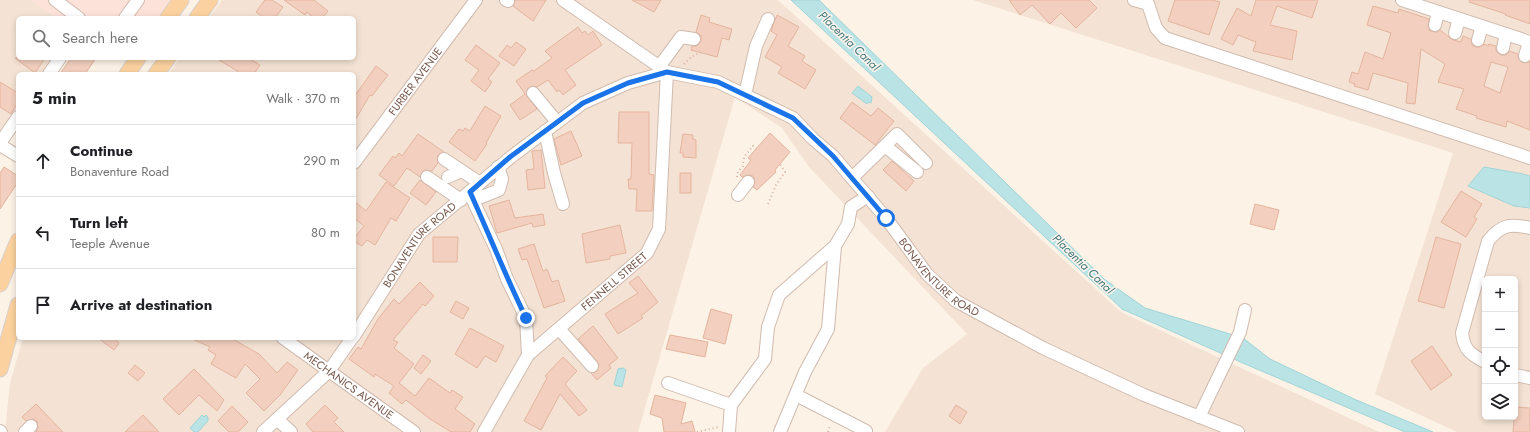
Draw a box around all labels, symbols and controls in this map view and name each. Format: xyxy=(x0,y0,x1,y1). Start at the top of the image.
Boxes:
water label: Placentia Canal xyxy=(814,7,885,76)
search box xyxy=(16,16,356,60)
icon: search xyxy=(30,27,52,49)
text: Search here xyxy=(62,27,138,49)
street label: FURBER AVENUE xyxy=(384,44,446,119)
text: 5 min xyxy=(32,86,76,110)
text: Walk · 370 m xyxy=(266,89,340,108)
text: Continue xyxy=(70,140,133,162)
icon: ahead xyxy=(32,150,54,172)
text: 290 m xyxy=(303,151,340,170)
text: Bonaventure Road xyxy=(70,162,169,181)
street label: BONAVENTURE ROAD xyxy=(379,198,460,291)
route start xyxy=(877,209,895,227)
text: Turn left xyxy=(70,212,128,234)
icon: left xyxy=(32,222,54,244)
text: 80 m xyxy=(311,223,340,242)
water label: Placentia Canal xyxy=(1048,230,1119,299)
text: Teeple Avenue xyxy=(70,234,150,253)
street label: BONAVENTURE ROAD xyxy=(895,234,983,320)
street label: FENNELL STREET xyxy=(578,248,651,314)
map controls xyxy=(1482,276,1518,420)
button: + xyxy=(1482,276,1518,312)
icon: arrive xyxy=(32,294,54,316)
text: Arrive at destination xyxy=(70,294,212,316)
route end xyxy=(517,309,535,327)
button: − xyxy=(1482,312,1518,348)
street label: MECHANICS AVENUE xyxy=(301,348,397,423)
button: locate xyxy=(1482,348,1518,384)
button: layers xyxy=(1482,384,1518,420)

